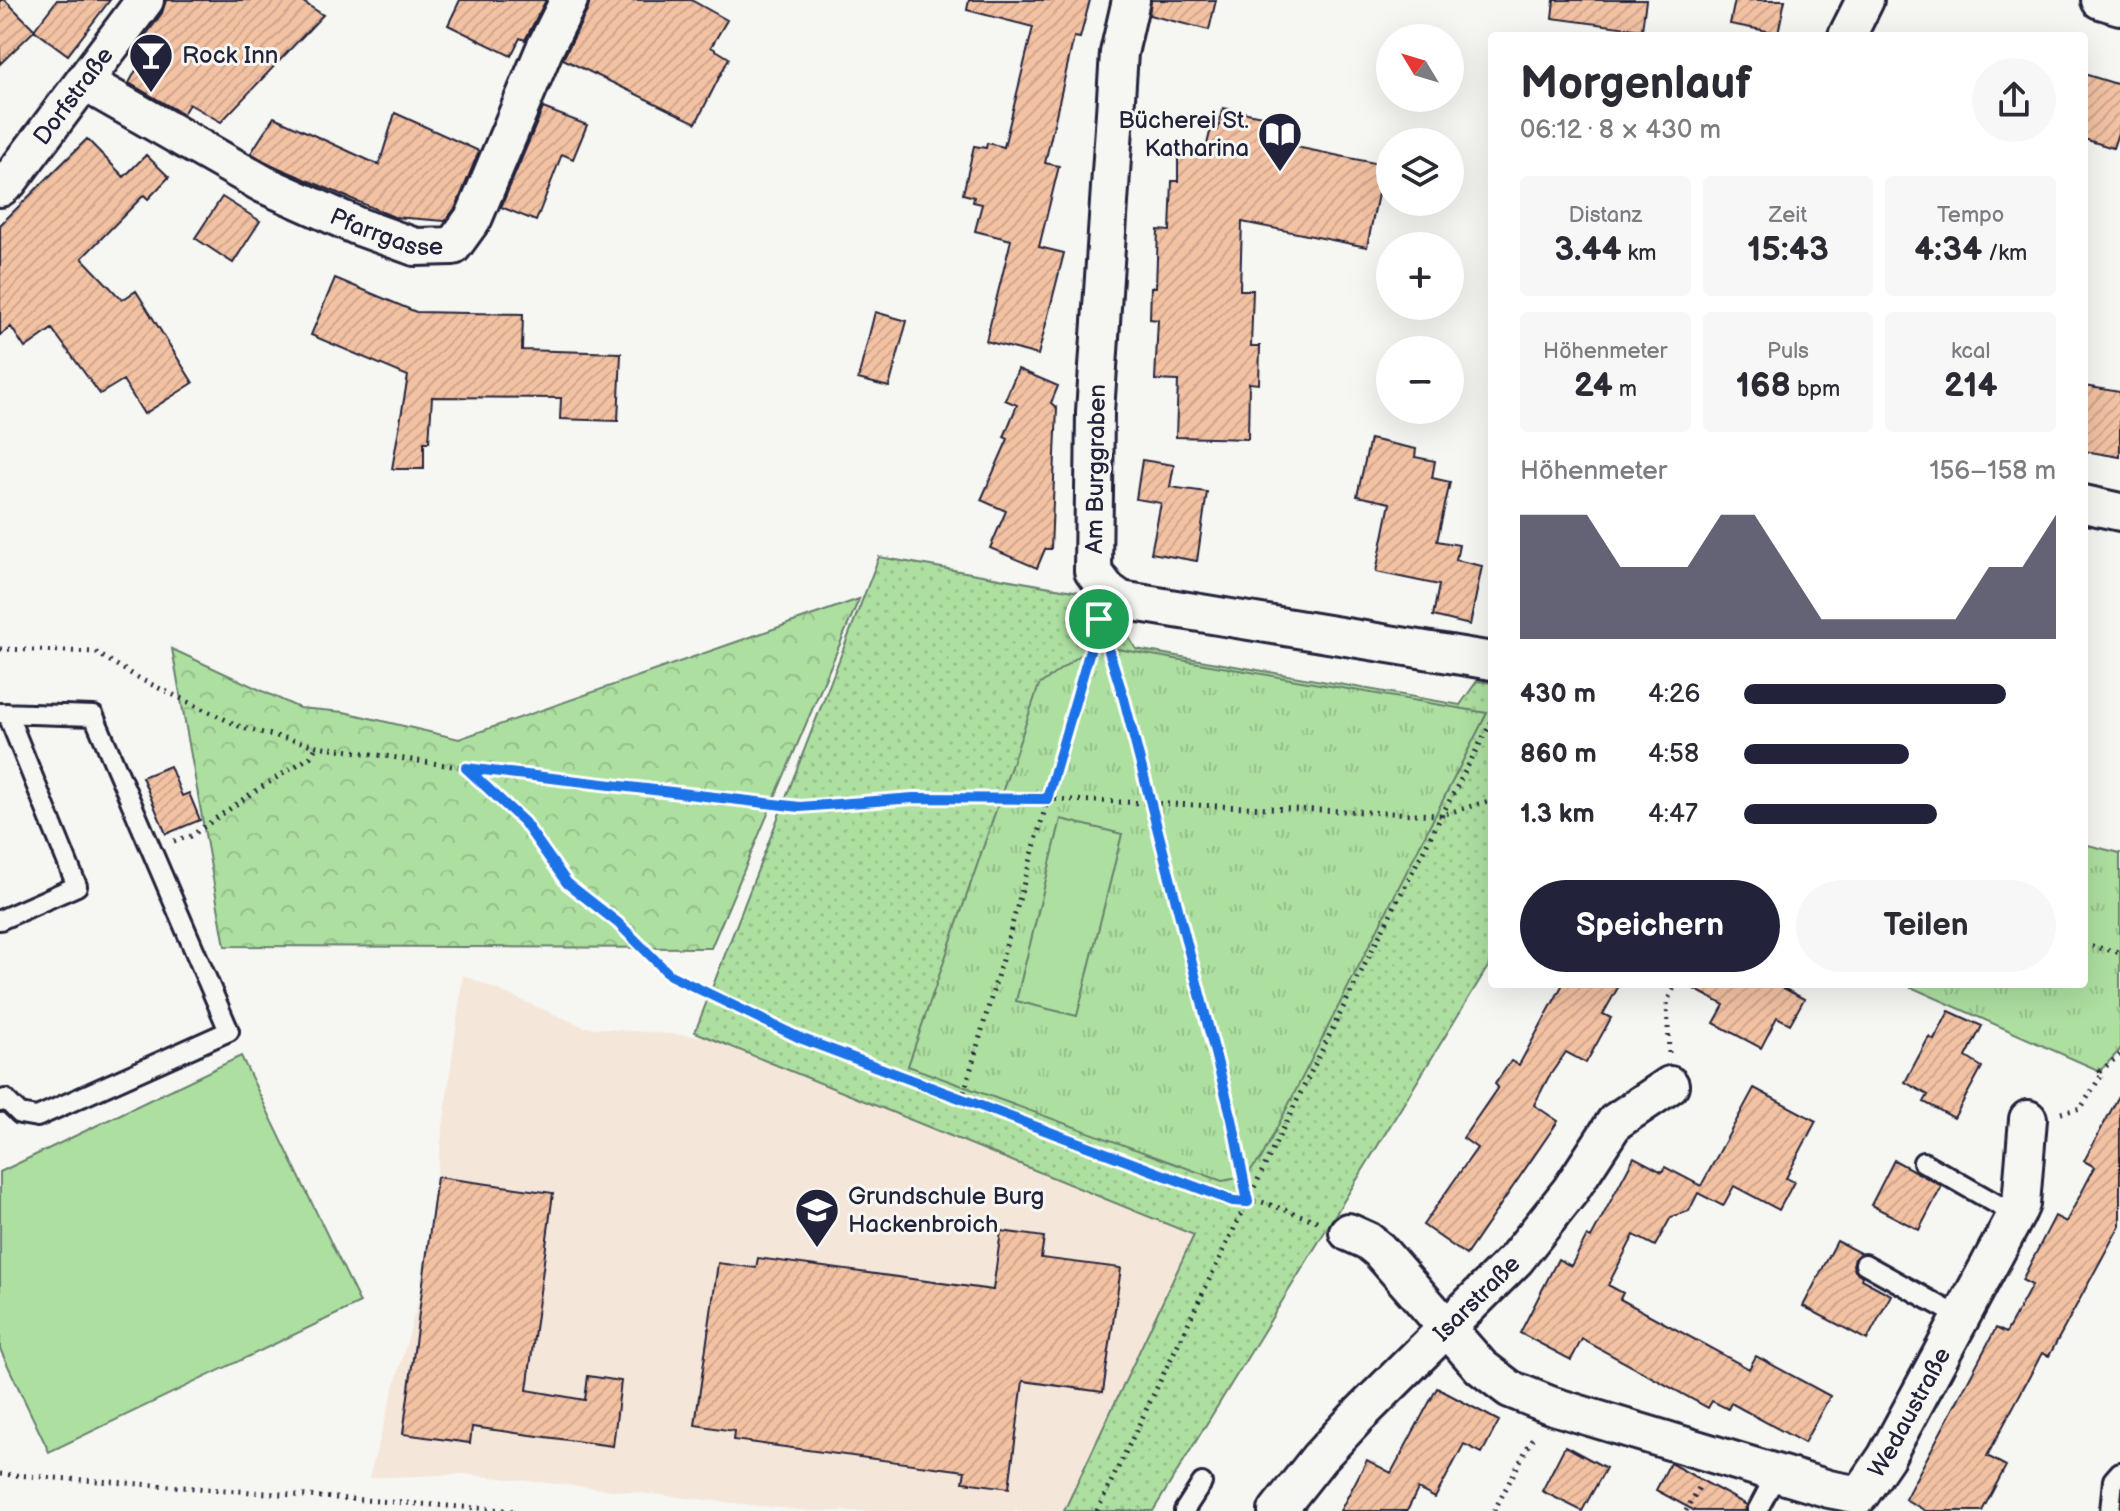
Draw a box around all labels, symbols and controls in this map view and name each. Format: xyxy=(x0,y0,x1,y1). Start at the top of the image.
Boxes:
north arrow xyxy=(1376,24,1464,112)
map controls xyxy=(1376,24,1464,424)
bar icon: Rock Inn xyxy=(127,31,175,94)
street label: Dorfstraße xyxy=(27,41,119,150)
place label: Rock Inn xyxy=(182,41,278,70)
text: Morgenlauf xyxy=(1520,58,1752,111)
button: share xyxy=(1972,58,2056,142)
place label: Bücherei St. Katharina xyxy=(1118,106,1249,163)
library icon: Bücherei St. Katharina xyxy=(1256,110,1304,173)
text: 06:12 · 8 × 430 m xyxy=(1520,115,1721,146)
button: layers xyxy=(1376,128,1464,216)
street label: Pfarrgasse xyxy=(326,201,444,261)
text: Distanz xyxy=(1569,202,1642,229)
text: Zeit xyxy=(1769,202,1807,229)
text: Tempo xyxy=(1937,202,2004,229)
text: 3.44 xyxy=(1554,229,1622,270)
text: 15:43 xyxy=(1747,229,1829,270)
text: 4:34 xyxy=(1914,229,1982,270)
button: + xyxy=(1376,232,1464,320)
text: km xyxy=(1622,240,1656,267)
text: /km xyxy=(1982,240,2027,267)
button: − xyxy=(1376,336,1464,424)
text: Höhenmeter xyxy=(1543,338,1668,365)
text: Puls xyxy=(1767,338,1809,365)
text: kcal xyxy=(1951,338,1990,365)
text: 24 xyxy=(1574,365,1613,406)
text: 168 xyxy=(1736,365,1791,406)
text: 214 xyxy=(1944,365,1998,406)
text: m xyxy=(1613,376,1637,403)
text: bpm xyxy=(1791,376,1840,403)
street label: Am Burggraben xyxy=(1080,384,1112,554)
text: Höhenmeter xyxy=(1520,456,1667,487)
text: 156–158 m xyxy=(1929,456,2056,487)
pin xyxy=(1065,585,1133,653)
icon: arrive xyxy=(1077,597,1121,641)
text: 430 m xyxy=(1520,679,1596,710)
text: 4:26 xyxy=(1648,679,1700,710)
text: 860 m xyxy=(1520,739,1597,770)
text: 4:58 xyxy=(1648,739,1699,770)
text: 1.3 km xyxy=(1520,799,1595,830)
text: 4:47 xyxy=(1648,799,1698,830)
button: Speichern xyxy=(1520,880,1780,972)
button: Teilen xyxy=(1796,880,2056,972)
place label: Grundschule Burg Hackenbroich xyxy=(848,1182,1044,1239)
school or university icon: Grundschule Burg Hackenbroich xyxy=(793,1186,841,1249)
street label: Isarstraße xyxy=(1427,1249,1526,1347)
street label: Wedaustraße xyxy=(1862,1342,1957,1483)

